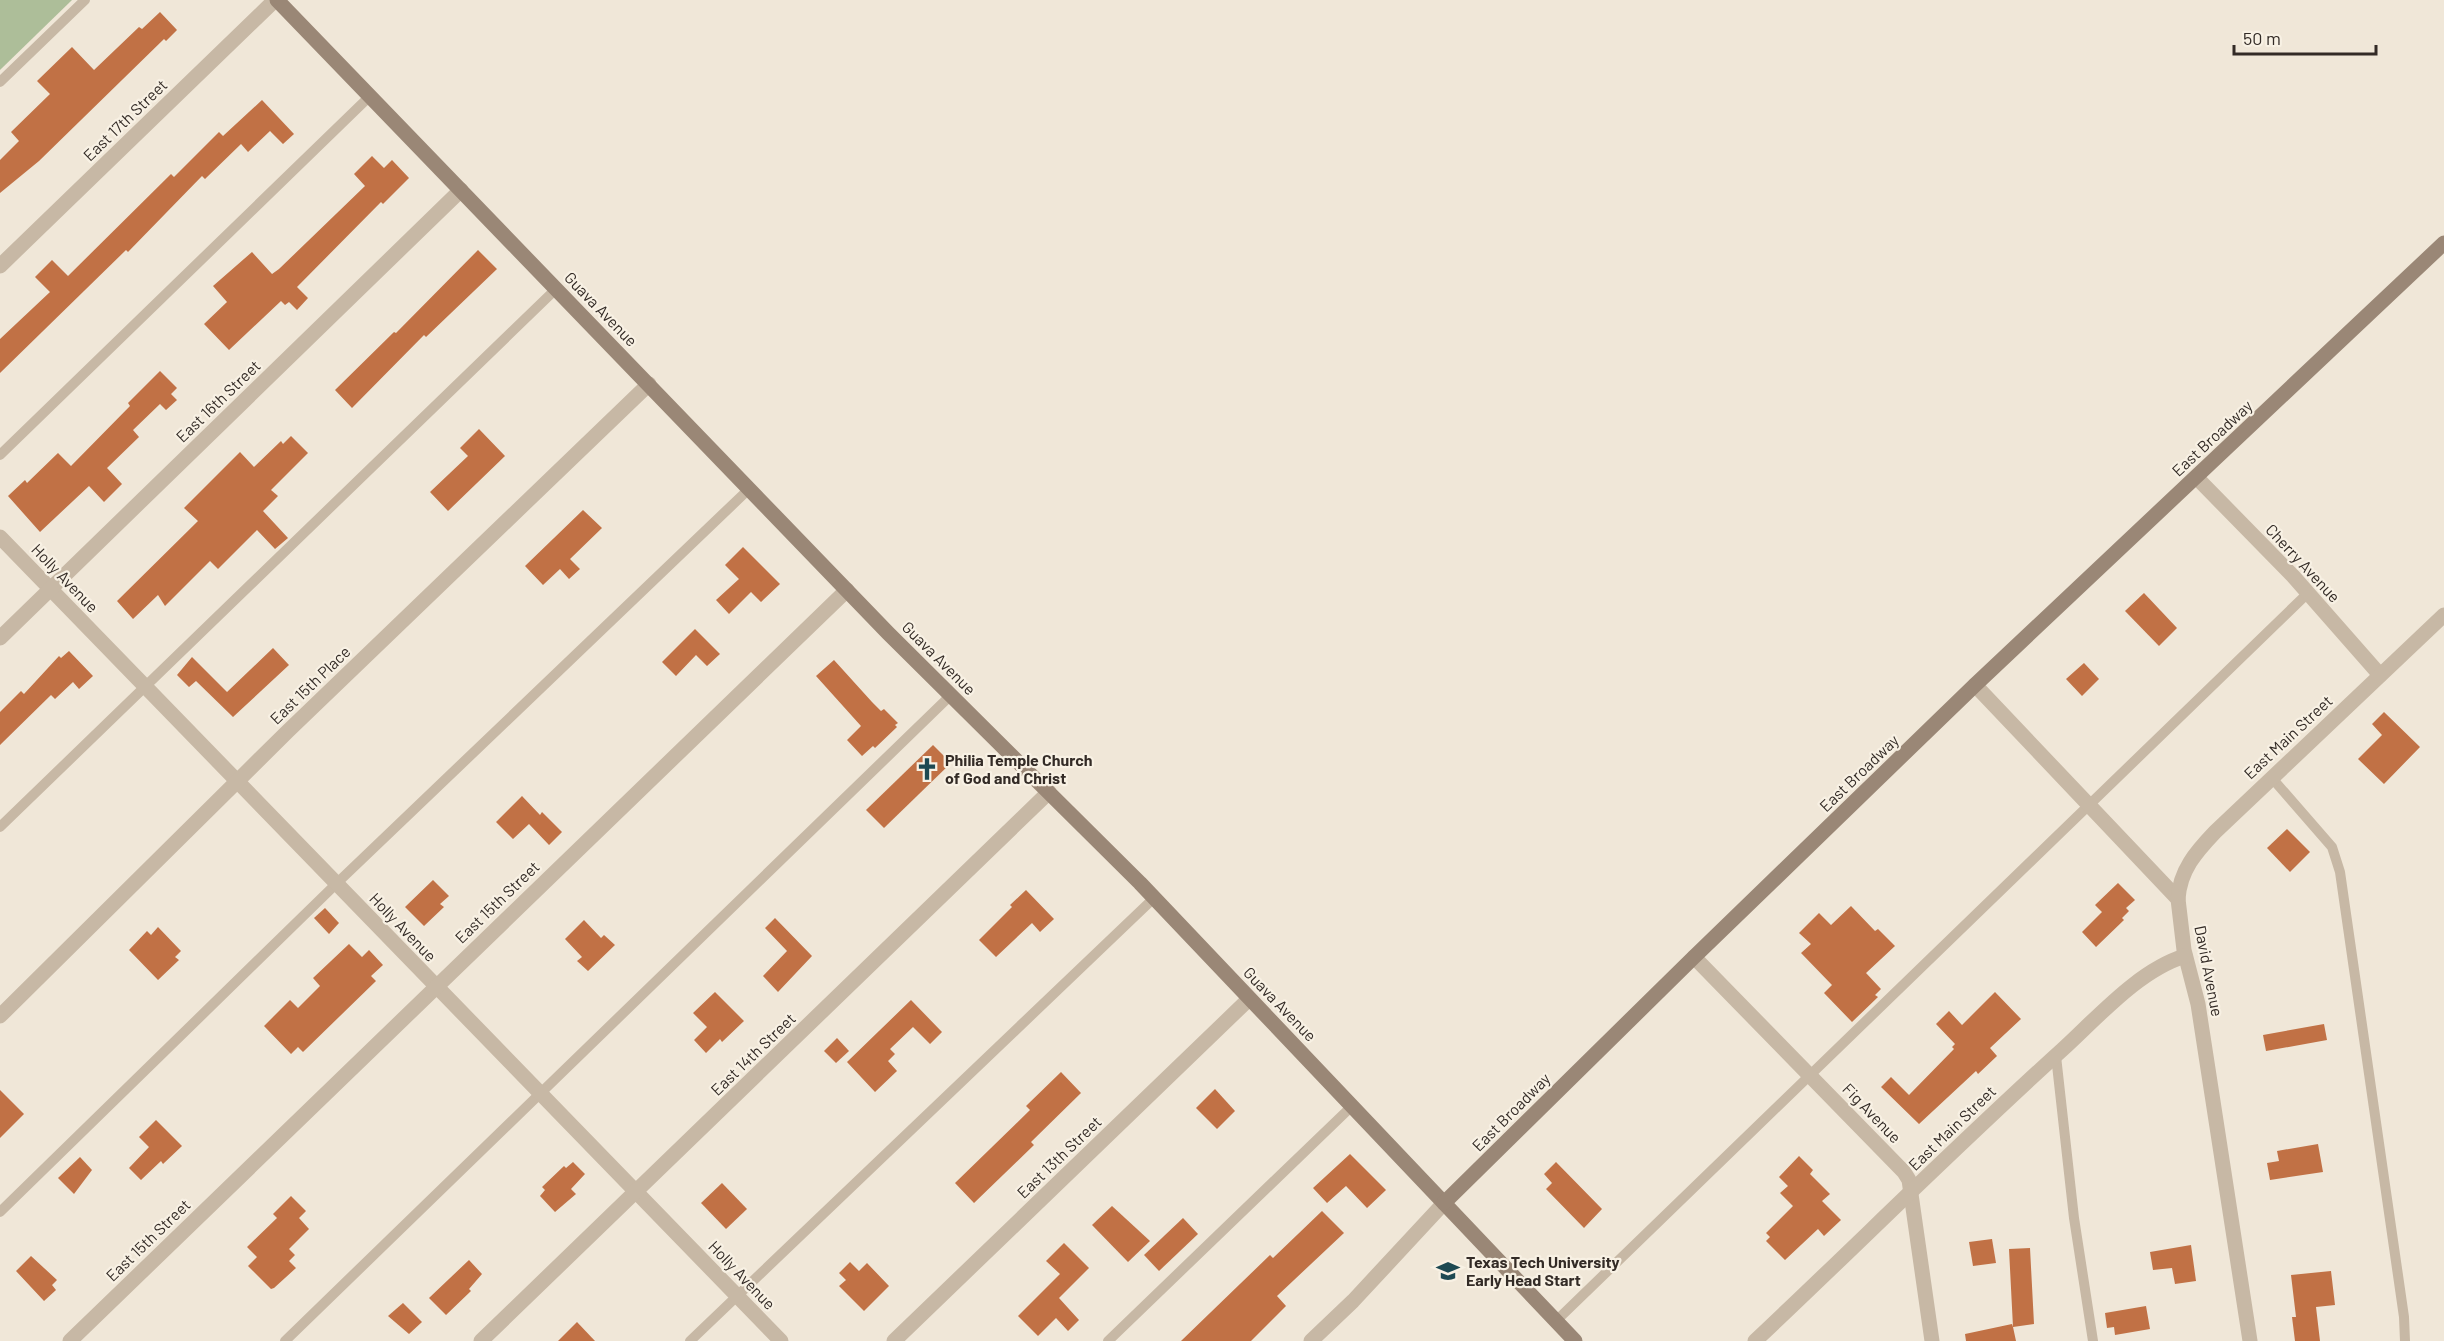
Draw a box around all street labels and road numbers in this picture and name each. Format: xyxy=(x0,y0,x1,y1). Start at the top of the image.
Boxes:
street label: East 17th Street xyxy=(79,75,170,164)
street label: Guava Avenue xyxy=(561,267,642,350)
street label: East 16th Street xyxy=(172,356,264,446)
street label: East Broadway xyxy=(2168,395,2256,480)
street label: Cherry Avenue xyxy=(2262,520,2345,606)
street label: Holly Avenue xyxy=(28,539,103,616)
street label: Guava Avenue xyxy=(899,617,980,698)
street label: East 15th Place xyxy=(266,642,354,728)
street label: East Main Street xyxy=(2240,691,2336,782)
street label: East Broadway xyxy=(1815,730,1903,815)
street label: East 15th Street xyxy=(451,857,543,947)
street label: Holly Avenue xyxy=(366,888,441,965)
street label: David Avenue xyxy=(2191,924,2228,1018)
street label: Guava Avenue xyxy=(1240,962,1321,1045)
street label: East 14th Street xyxy=(706,1008,799,1099)
street label: East Broadway xyxy=(1468,1068,1554,1155)
street label: Fig Avenue xyxy=(1839,1079,1906,1147)
street label: East Main Street xyxy=(1904,1081,1999,1174)
street label: East 13th Street xyxy=(1013,1112,1105,1202)
street label: East 15th Street xyxy=(102,1195,194,1285)
street label: Holly Avenue xyxy=(705,1236,780,1313)

